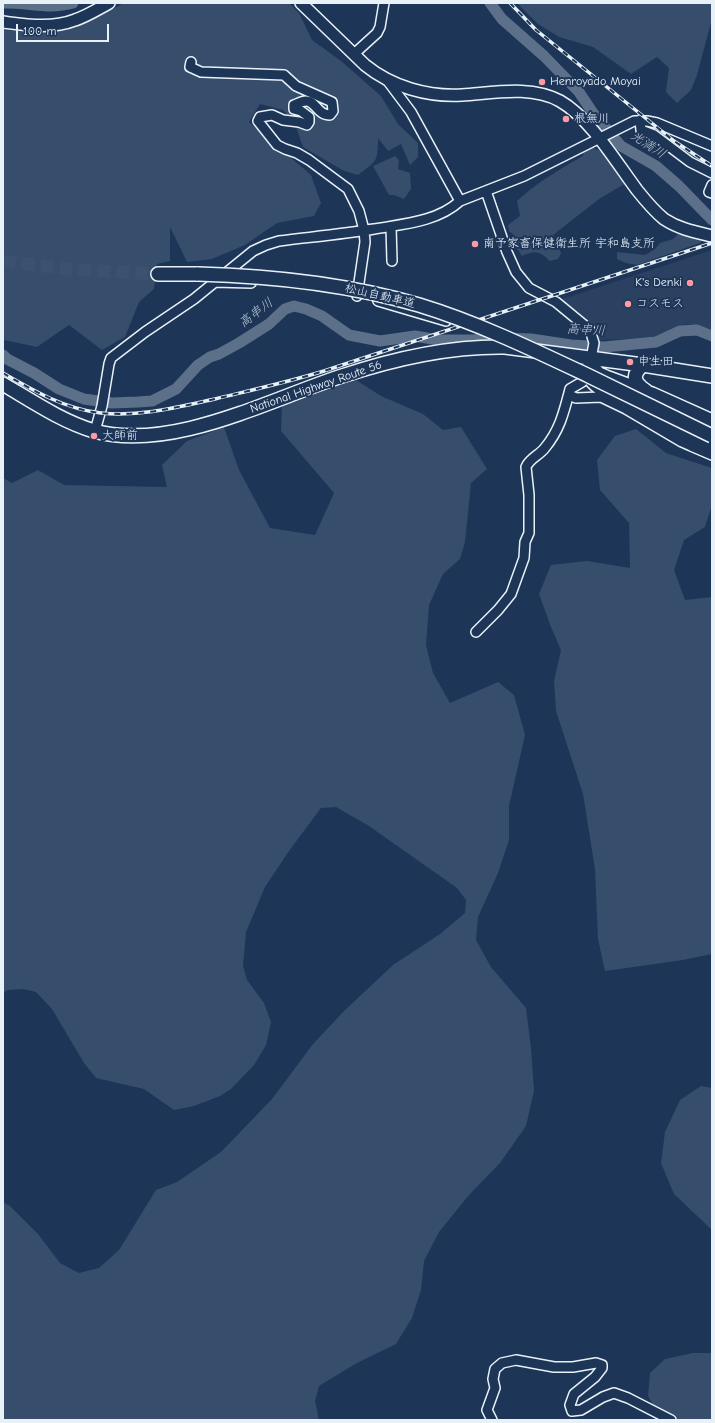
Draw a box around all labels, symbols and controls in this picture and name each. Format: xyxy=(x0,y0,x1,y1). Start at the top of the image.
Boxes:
scale bar xyxy=(18,16,111,42)
text: 100 m xyxy=(23,24,56,38)
place label: Henroyado Moyai xyxy=(550,75,641,89)
marker: Henroyado Moyai xyxy=(537,77,547,87)
place label: 根無川 xyxy=(574,112,610,126)
marker: 根無川 xyxy=(561,114,571,124)
water label: 光満川 xyxy=(627,128,669,162)
place label: 南予家畜保健衛生所 宇和島支所 xyxy=(483,237,655,251)
marker: 南予家畜保健衛生所 宇和島支所 xyxy=(470,239,480,249)
place label: K's Denki xyxy=(635,276,682,290)
marker: K's Denki xyxy=(685,278,695,288)
street label: 松山自動車道 xyxy=(343,281,417,311)
water label: 高串川 xyxy=(236,295,276,331)
place label: コスモス xyxy=(636,297,684,311)
marker: コスモス xyxy=(623,299,633,309)
water label: 高串川 xyxy=(566,321,606,339)
place label: 申生田 xyxy=(638,355,674,369)
marker: 申生田 xyxy=(625,357,635,367)
street label: National Highway Route 56 xyxy=(248,358,384,416)
place label: 大師前 xyxy=(102,429,138,443)
marker: 大師前 xyxy=(89,431,99,441)

